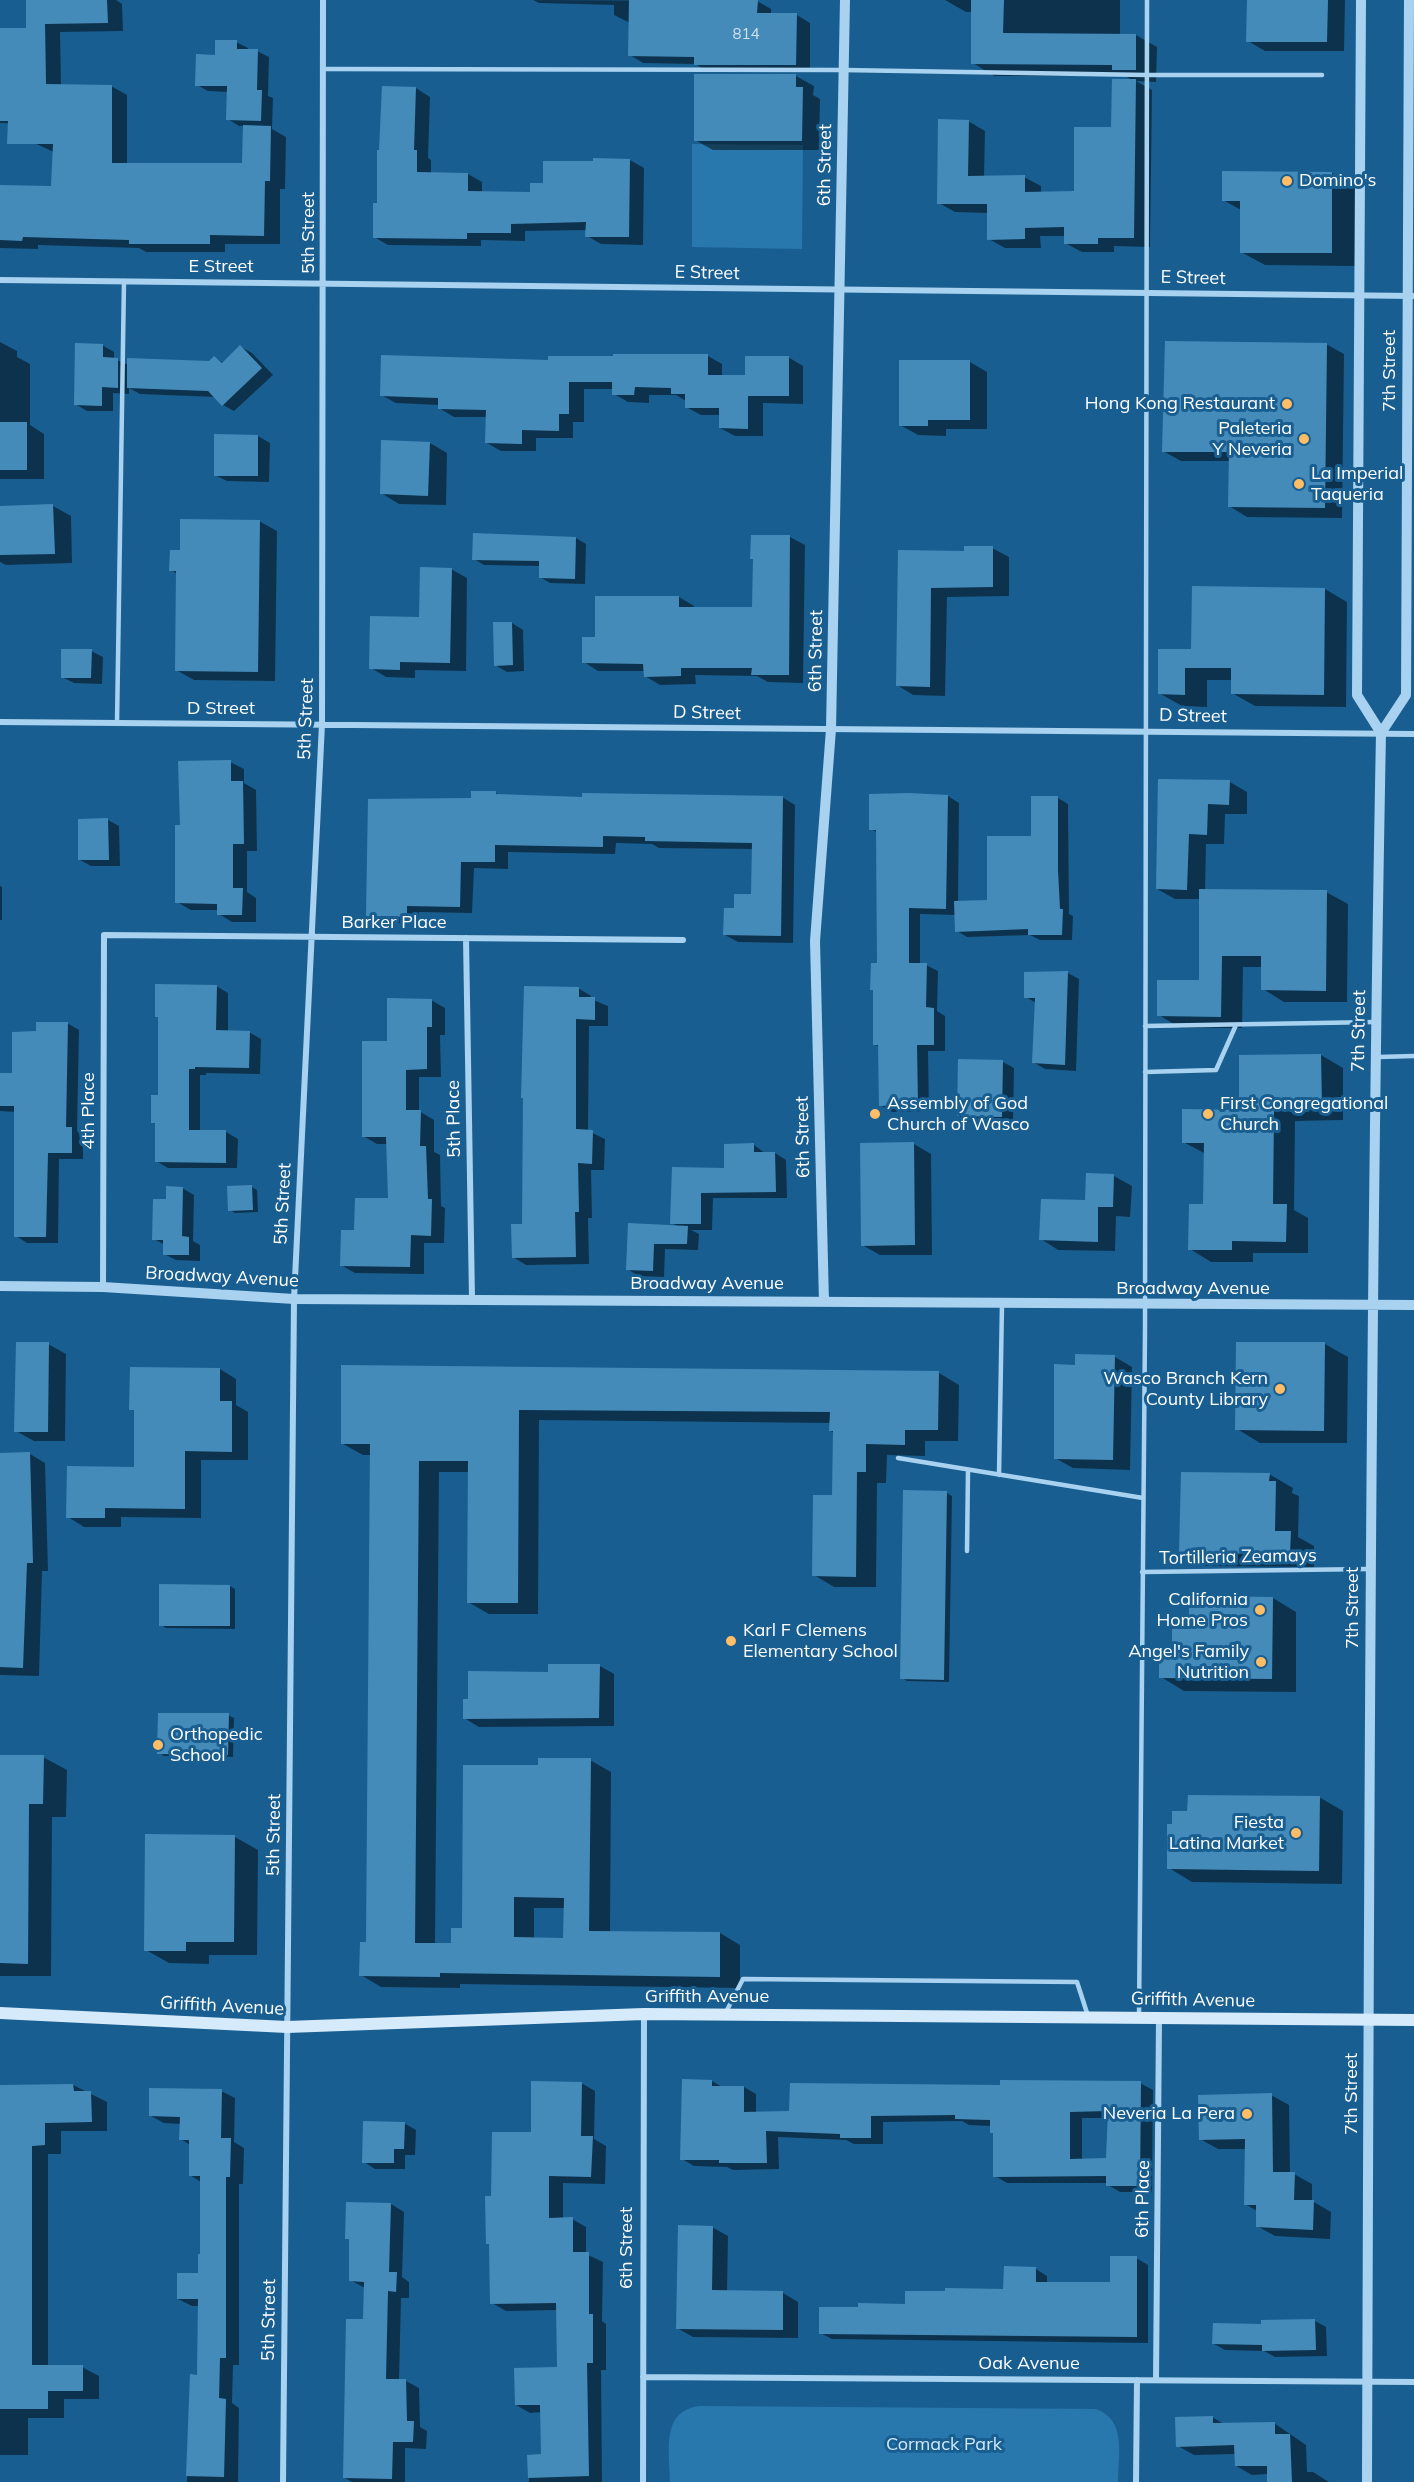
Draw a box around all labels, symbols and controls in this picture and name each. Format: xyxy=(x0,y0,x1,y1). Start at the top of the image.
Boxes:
house number: 814 xyxy=(733,25,759,43)
street label: 6th Street xyxy=(813,124,837,206)
place label: Domino's xyxy=(1299,170,1377,192)
marker: Domino's xyxy=(1280,174,1294,188)
street label: 5th Street xyxy=(298,192,320,274)
street label: E Street xyxy=(188,256,254,278)
street label: E Street xyxy=(674,262,740,284)
street label: E Street xyxy=(1160,267,1226,289)
street label: 7th Street xyxy=(1379,330,1401,412)
place label: Hong Kong Restaurant xyxy=(1085,393,1275,415)
marker: Hong Kong Restaurant xyxy=(1280,397,1294,411)
place label: Paleteria Y Neveria xyxy=(1212,418,1292,460)
marker: Paleteria Y Neveria xyxy=(1297,432,1311,446)
place label: La Imperial Taqueria xyxy=(1311,463,1403,506)
marker: La Imperial Taqueria xyxy=(1292,477,1306,491)
street label: 6th Street xyxy=(804,610,828,692)
street label: 5th Street xyxy=(294,678,318,760)
street label: D Street xyxy=(187,698,255,720)
street label: D Street xyxy=(673,702,741,724)
street label: D Street xyxy=(1159,705,1227,727)
street label: Barker Place xyxy=(342,912,446,934)
street label: 7th Street xyxy=(1347,990,1371,1072)
street label: 4th Place xyxy=(78,1072,100,1150)
street label: 5th Place xyxy=(443,1080,465,1158)
place label: Assembly of God Church of Wasco xyxy=(887,1093,1030,1136)
place label: First Congregational Church xyxy=(1220,1093,1388,1136)
street label: 6th Street xyxy=(791,1096,815,1178)
marker: Assembly of God Church of Wasco xyxy=(868,1107,882,1121)
marker: First Congregational Church xyxy=(1201,1107,1215,1121)
street label: 5th Street xyxy=(270,1162,296,1246)
street label: Broadway Avenue xyxy=(145,1262,299,1292)
street label: Broadway Avenue xyxy=(630,1273,784,1295)
street label: Broadway Avenue xyxy=(1116,1278,1270,1300)
place label: Wasco Branch Kern County Library xyxy=(1103,1368,1268,1410)
marker: Wasco Branch Kern County Library xyxy=(1273,1382,1287,1396)
street label: Tortilleria Zeamays xyxy=(1159,1545,1317,1569)
street label: 7th Street xyxy=(1342,1567,1364,1649)
place label: California Home Pros xyxy=(1156,1589,1248,1632)
marker: California Home Pros xyxy=(1253,1603,1267,1617)
place label: Karl F Clemens Elementary School xyxy=(743,1620,898,1662)
marker: Karl F Clemens Elementary School xyxy=(724,1634,738,1648)
place label: Angel's Family Nutrition xyxy=(1128,1641,1249,1684)
marker: Angel's Family Nutrition xyxy=(1254,1655,1268,1669)
place label: Orthopedic School xyxy=(170,1724,263,1766)
marker: Orthopedic School xyxy=(151,1738,165,1752)
street label: 5th Street xyxy=(262,1794,286,1876)
place label: Fiesta Latina Market xyxy=(1169,1812,1284,1854)
marker: Fiesta Latina Market xyxy=(1289,1826,1303,1840)
street label: Griffith Avenue xyxy=(645,1986,769,2008)
street label: Griffith Avenue xyxy=(1131,1988,1255,2012)
street label: Griffith Avenue xyxy=(159,1992,285,2020)
street label: 7th Street xyxy=(1341,2053,1363,2135)
place label: Neveria La Pera xyxy=(1103,2103,1235,2125)
marker: Neveria La Pera xyxy=(1240,2107,1254,2121)
street label: 6th Place xyxy=(1132,2160,1154,2238)
street label: 6th Street xyxy=(616,2207,638,2289)
street label: 5th Street xyxy=(257,2279,281,2361)
street label: Oak Avenue xyxy=(978,2353,1080,2375)
park label: Cormack Park xyxy=(886,2434,1002,2456)

